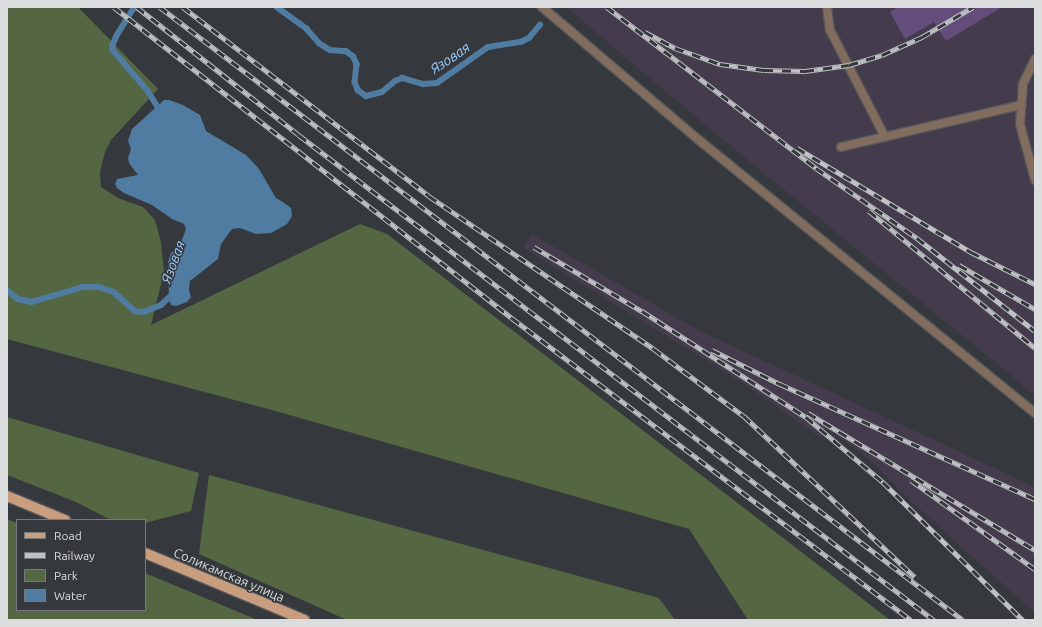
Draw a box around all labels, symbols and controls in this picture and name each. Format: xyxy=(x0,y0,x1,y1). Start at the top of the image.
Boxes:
water label: Язовая xyxy=(427,39,473,77)
water label: Язовая xyxy=(158,238,188,286)
legend xyxy=(16,519,146,611)
text: Road xyxy=(54,529,82,542)
street label: Соликамская улица xyxy=(171,545,287,605)
text: Railway xyxy=(54,549,95,562)
text: Park xyxy=(54,569,78,582)
text: Water xyxy=(54,589,87,602)

